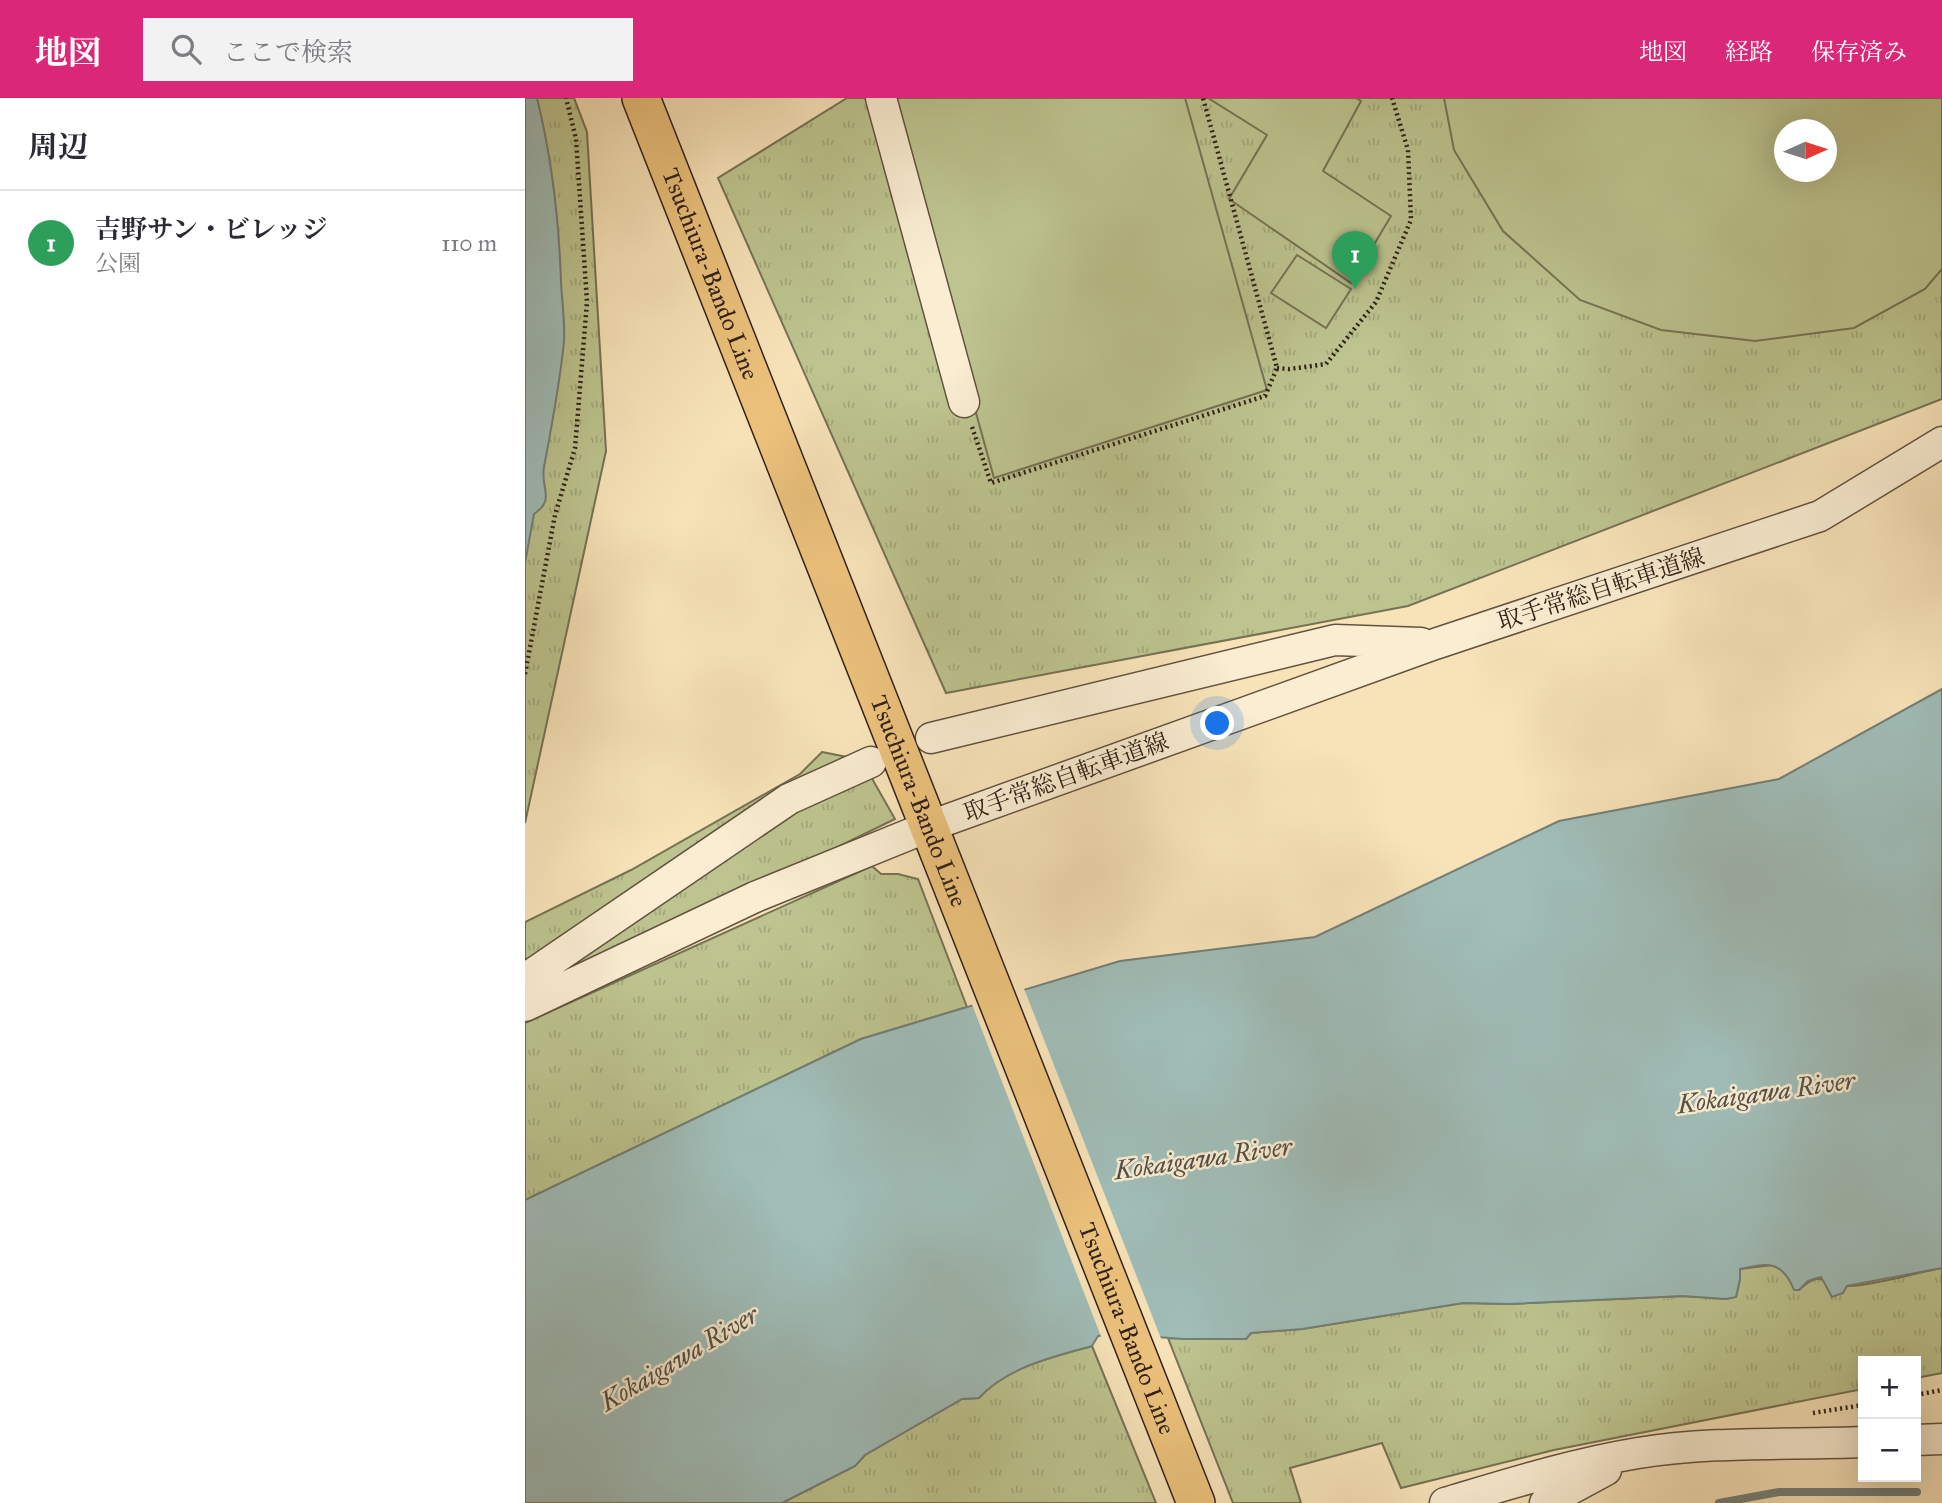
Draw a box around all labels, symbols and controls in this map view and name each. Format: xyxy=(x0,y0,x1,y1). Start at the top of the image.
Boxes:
search box xyxy=(143,18,633,81)
icon: search xyxy=(167,30,205,68)
text: 地図 xyxy=(35,33,101,73)
text: ここで検索 xyxy=(223,36,353,68)
text: 地図 xyxy=(1639,37,1687,67)
text: 経路 xyxy=(1725,37,1773,67)
text: 保存済み xyxy=(1811,37,1907,67)
north arrow xyxy=(1774,119,1837,182)
text: 周辺 xyxy=(28,129,88,165)
street label: Tsuchiura-Bando Line xyxy=(655,164,766,384)
text: 吉野サン・ビレッジ xyxy=(95,213,327,245)
text: 1 xyxy=(46,229,56,257)
text: 110 m xyxy=(441,229,497,257)
pin: 1 xyxy=(1332,231,1378,289)
text: 公園 xyxy=(95,249,141,277)
street label: 取手常総自転車道線 xyxy=(1494,541,1708,637)
street label: Tsuchiura-Bando Line xyxy=(863,691,974,911)
your location xyxy=(1200,706,1234,740)
street label: 取手常総自転車道線 xyxy=(959,726,1173,828)
water label: Kokaigawa River xyxy=(1673,1064,1858,1121)
water label: Kokaigawa River xyxy=(1110,1130,1295,1187)
street label: Tsuchiura-Bando Line xyxy=(1072,1218,1182,1439)
water label: Kokaigawa River xyxy=(592,1298,765,1419)
map controls xyxy=(1858,1356,1921,1482)
button: + xyxy=(1858,1356,1921,1419)
button: − xyxy=(1858,1419,1921,1482)

